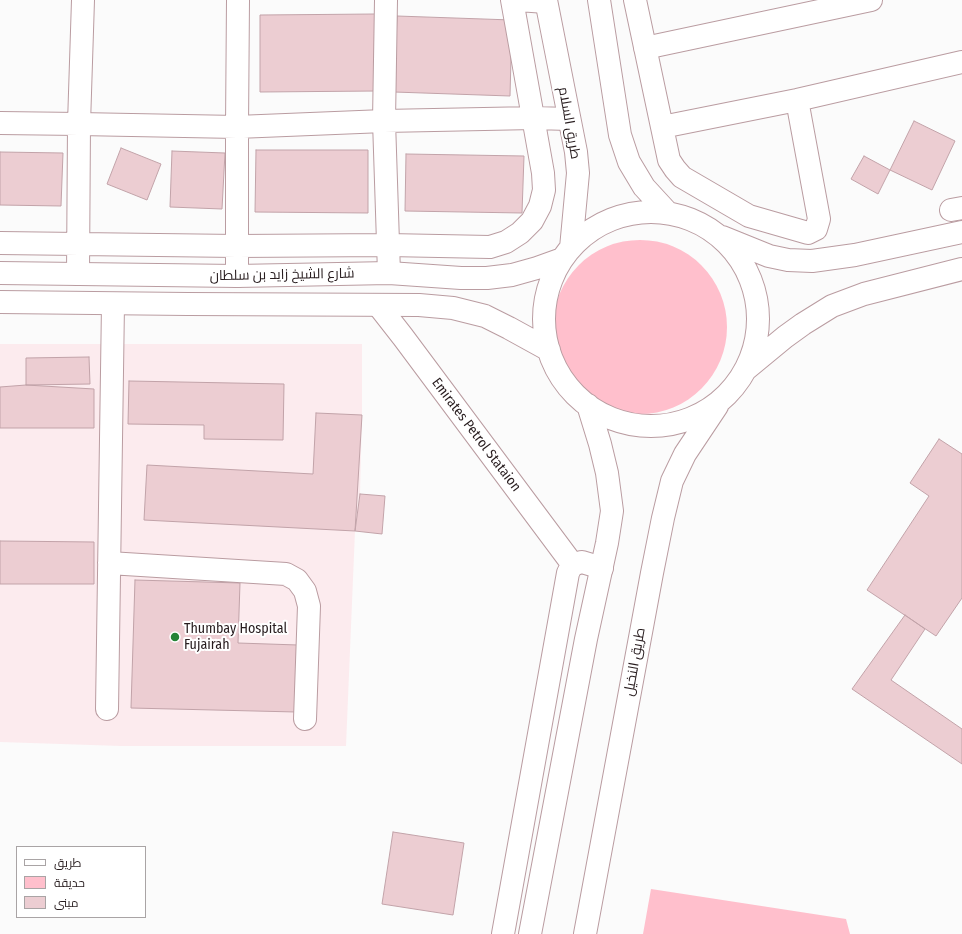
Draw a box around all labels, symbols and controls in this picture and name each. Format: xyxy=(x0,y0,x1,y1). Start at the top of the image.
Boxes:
street label: طريق السلام xyxy=(554,86,584,160)
street label: شارع الشيخ زايد بن سلطان xyxy=(209,265,355,285)
street label: Emirates Petrol Stataion xyxy=(428,375,524,495)
place label: Thumbay Hospital Fujairah xyxy=(184,621,287,654)
street label: طريق النخيل xyxy=(621,626,649,698)
marker: Thumbay Hospital Fujairah xyxy=(169,631,181,643)
legend xyxy=(16,846,146,918)
text: طريق xyxy=(54,856,81,870)
text: حديقة xyxy=(54,876,85,890)
text: مبنى xyxy=(54,896,79,910)

